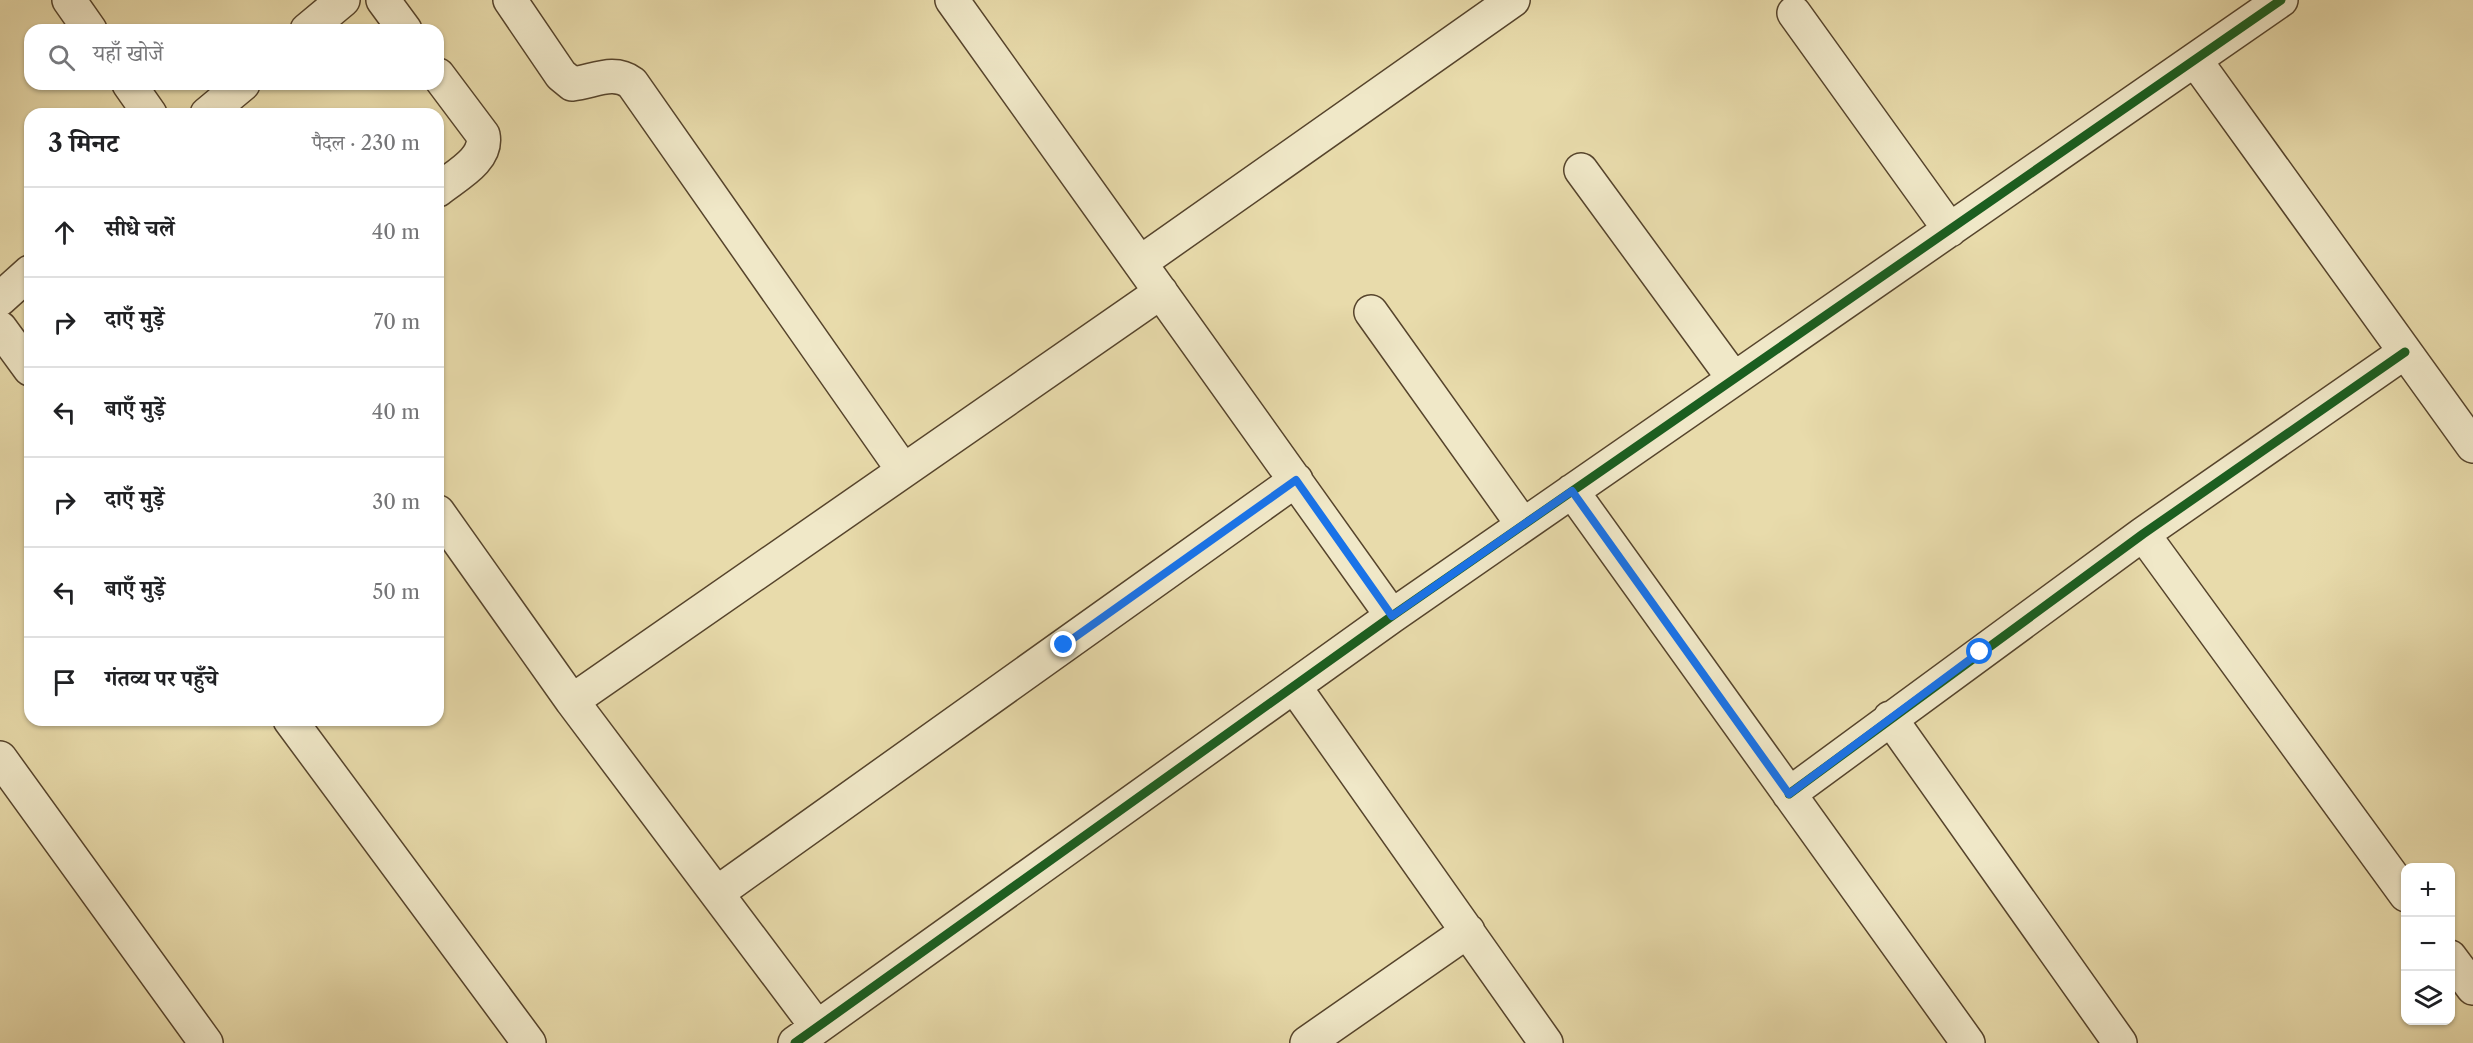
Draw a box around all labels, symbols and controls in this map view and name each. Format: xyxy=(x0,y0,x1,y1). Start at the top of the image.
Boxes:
search box xyxy=(24,24,444,90)
text: यहाँ खोजें xyxy=(93,40,163,67)
icon: search xyxy=(45,41,78,74)
text: 3 मिनट xyxy=(48,127,118,159)
text: पैदल · 230 m xyxy=(312,131,420,155)
text: सीधे चलें xyxy=(105,215,174,242)
icon: ahead xyxy=(48,216,81,249)
text: 40 m xyxy=(372,220,420,244)
text: दाएँ मुड़ें xyxy=(105,305,164,332)
icon: right xyxy=(48,306,81,339)
text: 70 m xyxy=(374,310,420,334)
text: बाएँ मुड़ें xyxy=(105,395,165,422)
icon: left xyxy=(48,396,81,429)
text: 40 m xyxy=(372,400,420,424)
text: दाएँ मुड़ें xyxy=(105,485,164,512)
icon: right xyxy=(48,486,81,519)
text: 30 m xyxy=(372,490,420,514)
text: बाएँ मुड़ें xyxy=(105,575,165,602)
icon: left xyxy=(48,576,81,609)
text: 50 m xyxy=(373,580,420,604)
route end xyxy=(1050,631,1076,657)
route start xyxy=(1966,638,1992,664)
text: गंतव्य पर पहुँचे xyxy=(105,665,218,692)
icon: arrive xyxy=(48,666,81,699)
map controls xyxy=(2401,863,2455,1025)
button: + xyxy=(2401,863,2455,917)
button: − xyxy=(2401,917,2455,971)
button: layers xyxy=(2401,971,2455,1025)

